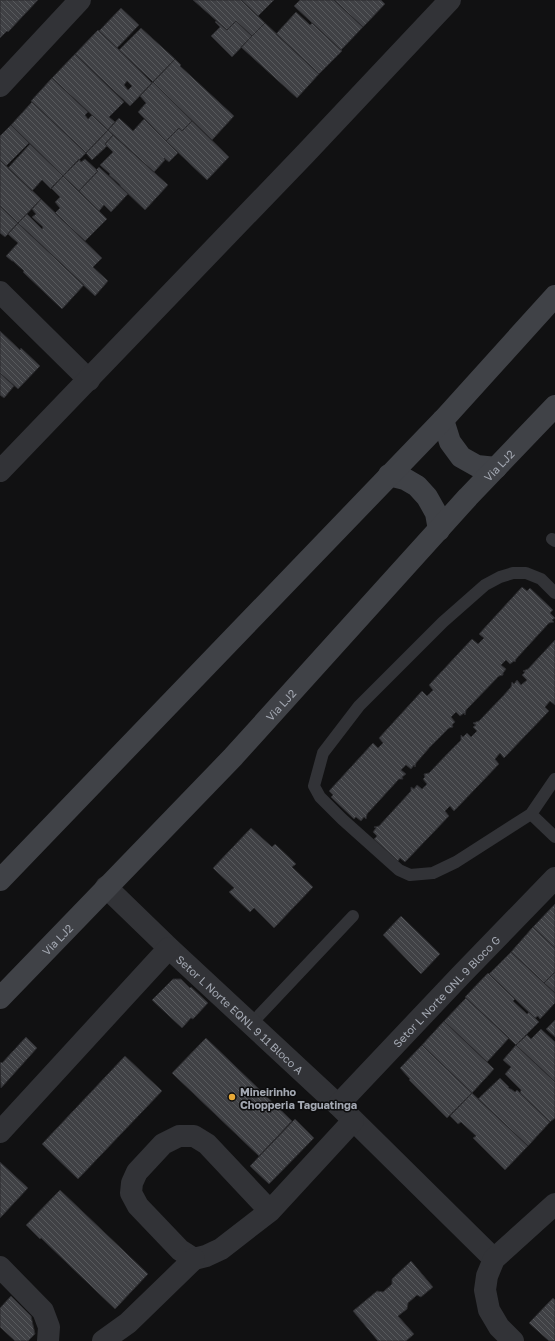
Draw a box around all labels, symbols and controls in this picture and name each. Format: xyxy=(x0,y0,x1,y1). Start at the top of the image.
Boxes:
street label: Via LJ2 xyxy=(481,447,517,483)
street label: Via LJ2 xyxy=(263,686,298,723)
street label: Via LJ2 xyxy=(39,921,75,957)
street label: Setor L Norte QNL 9 Bloco G xyxy=(390,933,502,1050)
street label: Setor L Norte EQNL 9 11 Bloco A xyxy=(174,952,307,1077)
place label: Mineirinho Chopperia Taguatinga xyxy=(240,1085,357,1111)
marker: Mineirinho Chopperia Taguatinga xyxy=(227,1092,237,1102)

